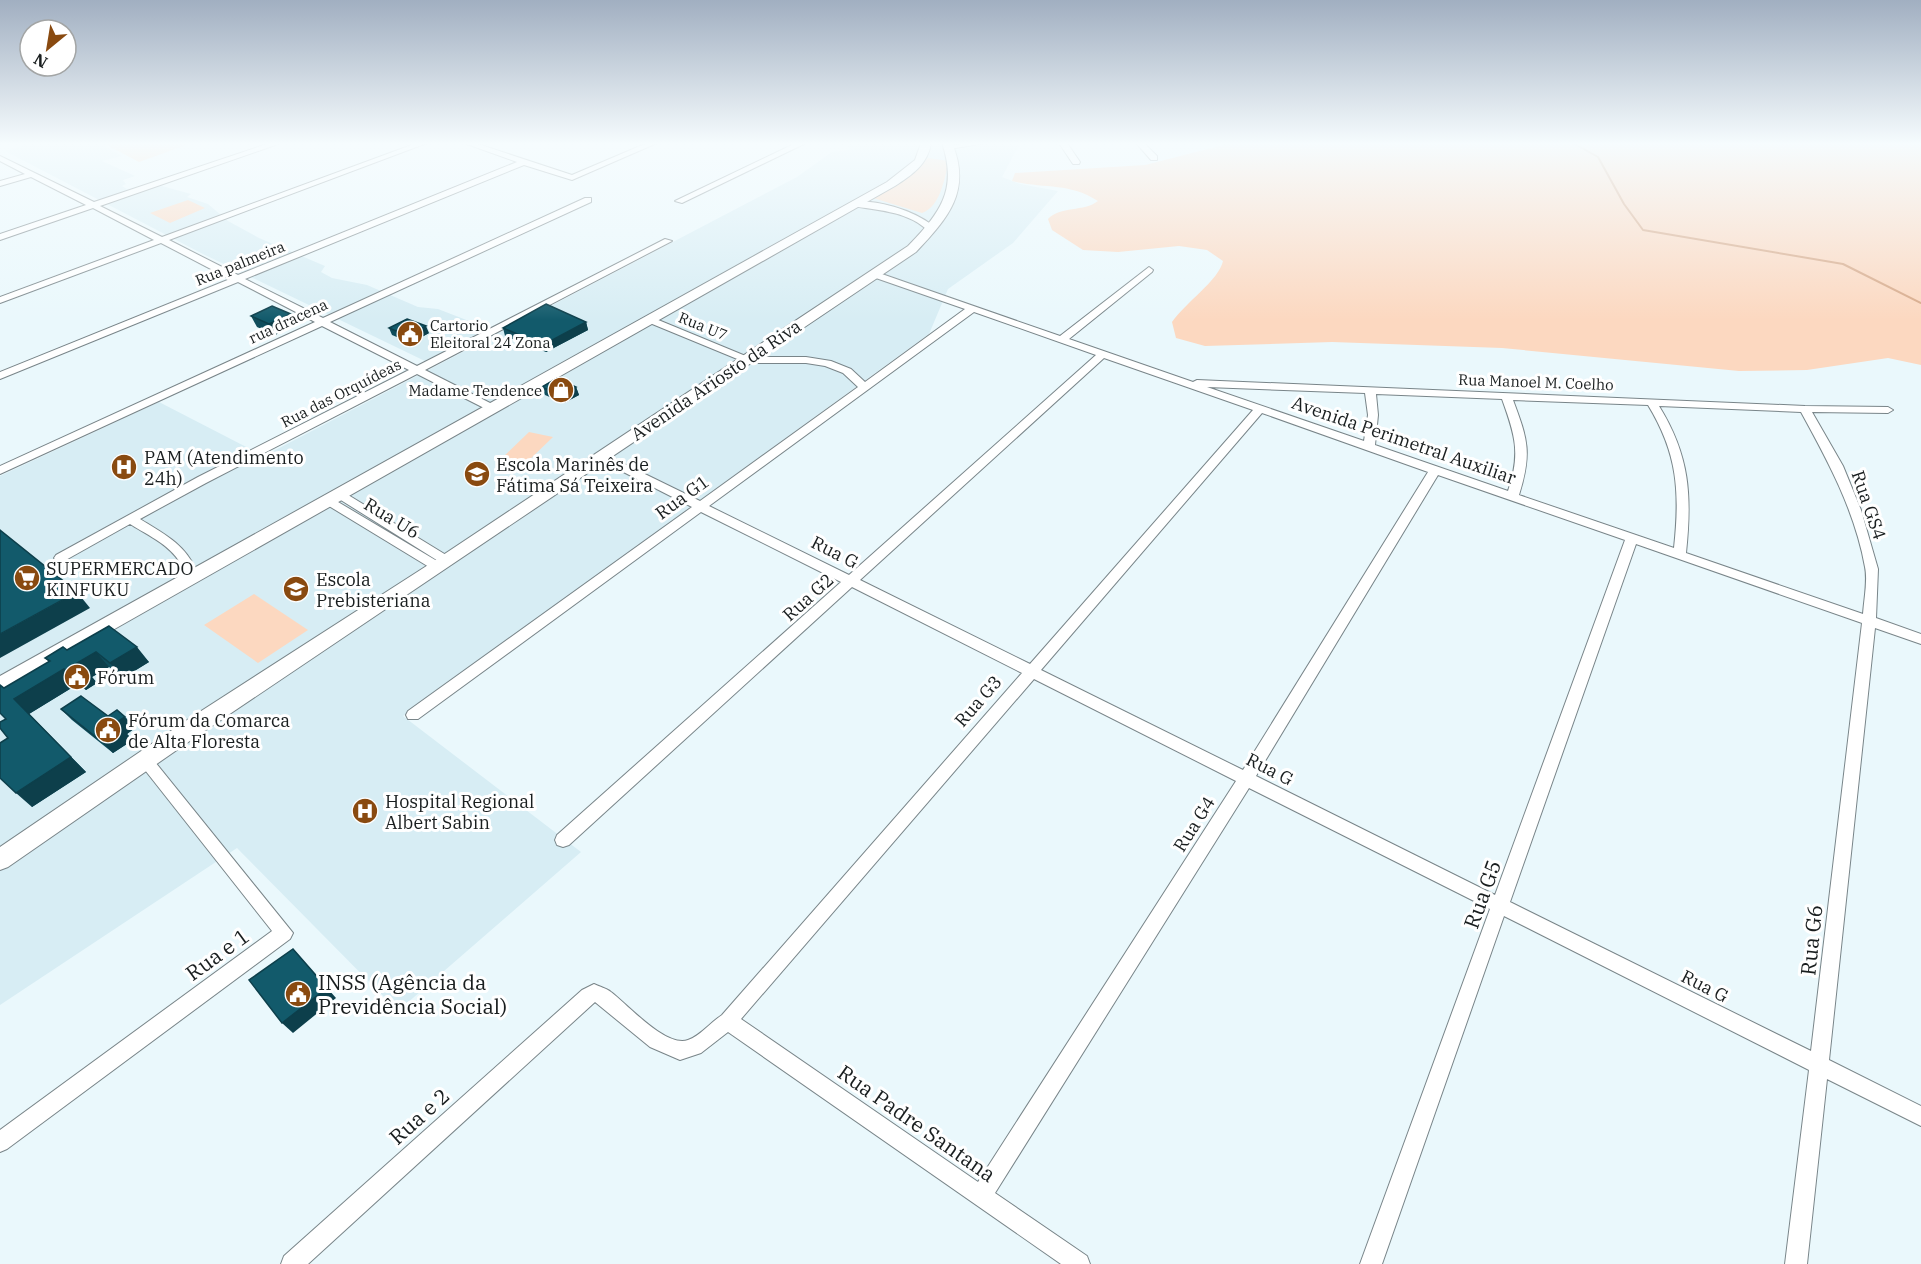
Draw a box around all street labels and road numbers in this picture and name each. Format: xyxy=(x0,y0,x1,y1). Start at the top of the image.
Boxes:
street label: Rua palmeira xyxy=(192,236,288,290)
street label: rua dracena xyxy=(245,294,331,348)
street label: Rua U7 xyxy=(676,308,730,344)
street label: Avenida Ariosto da Riva xyxy=(626,314,806,446)
street label: Rua das Orquídeas xyxy=(278,355,404,431)
street label: Rua Manoel M. Coelho xyxy=(1458,370,1614,394)
street label: Avenida Perimetral Auxiliar xyxy=(1289,391,1519,489)
street label: Rua GS4 xyxy=(1846,467,1892,543)
street label: Rua G1 xyxy=(651,470,713,524)
street label: Rua U6 xyxy=(360,492,424,544)
street label: Rua G xyxy=(807,530,863,574)
street label: Rua G2 xyxy=(778,568,838,626)
street label: Rua G3 xyxy=(949,670,1007,732)
street label: Rua G xyxy=(1242,747,1298,791)
street label: Rua G4 xyxy=(1168,792,1220,856)
street label: Rua G5 xyxy=(1457,856,1507,932)
street label: Rua G6 xyxy=(1793,903,1829,977)
street label: Rua e 1 xyxy=(180,921,254,987)
street label: Rua G xyxy=(1677,964,1733,1008)
street label: Rua Padre Santana xyxy=(832,1058,1002,1188)
street label: Rua e 2 xyxy=(383,1081,455,1151)

